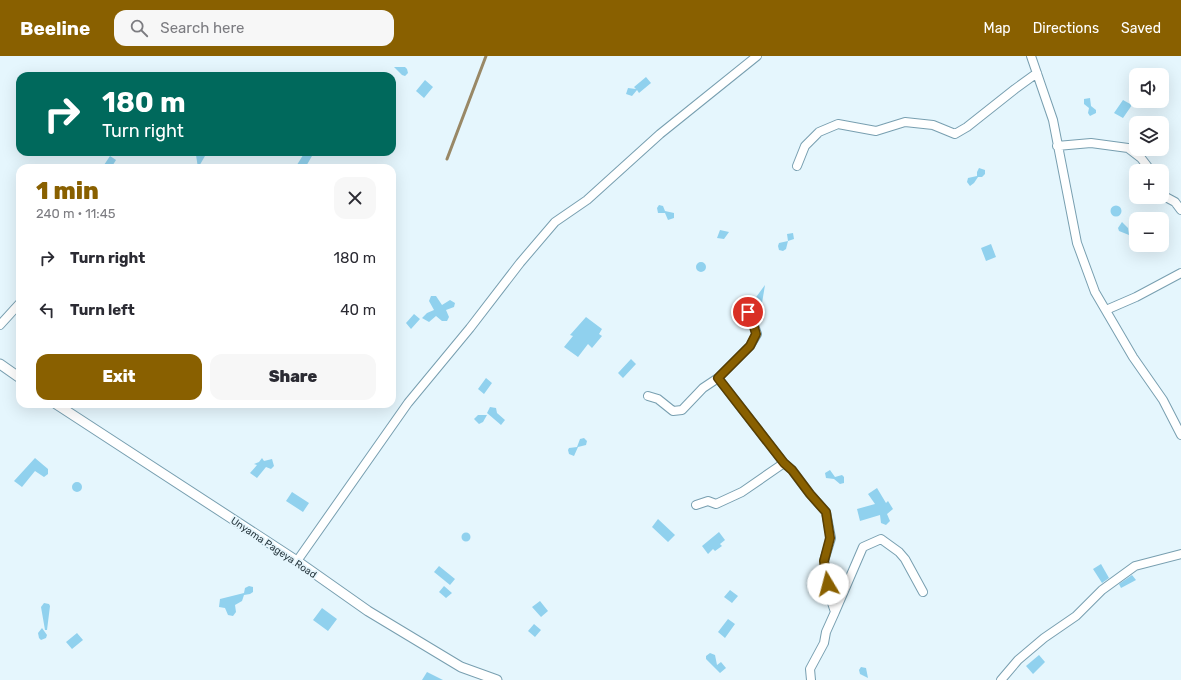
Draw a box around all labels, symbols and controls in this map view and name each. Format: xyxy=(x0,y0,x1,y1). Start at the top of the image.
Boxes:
search box xyxy=(114,10,394,46)
text: Beeline xyxy=(20,17,90,40)
icon: search xyxy=(128,17,150,39)
text: Search here xyxy=(160,19,244,37)
text: Map xyxy=(984,20,1011,37)
text: Directions xyxy=(1033,20,1099,37)
text: Saved xyxy=(1121,20,1161,37)
map controls xyxy=(1129,68,1169,252)
button: sound xyxy=(1129,68,1169,108)
text: 180 m xyxy=(102,86,186,119)
icon: right xyxy=(36,88,88,140)
button: layers xyxy=(1129,116,1169,156)
text: Turn right xyxy=(102,120,184,142)
button: + xyxy=(1129,164,1169,204)
text: 1 min xyxy=(36,177,99,205)
button: close xyxy=(334,177,376,219)
text: 240 m · 11:45 xyxy=(36,206,116,221)
button: − xyxy=(1129,212,1169,252)
icon: right xyxy=(36,247,58,269)
text: Turn right xyxy=(70,249,145,267)
text: 180 m xyxy=(334,249,376,267)
pin xyxy=(731,295,765,329)
icon: left xyxy=(36,299,58,321)
text: Turn left xyxy=(70,301,135,319)
text: 40 m xyxy=(340,301,376,319)
icon: arrive xyxy=(737,301,759,323)
button: Exit xyxy=(36,354,202,400)
button: Share xyxy=(210,354,376,400)
street label: Unyama Pageya Road xyxy=(228,515,319,581)
position arrow xyxy=(807,563,849,605)

